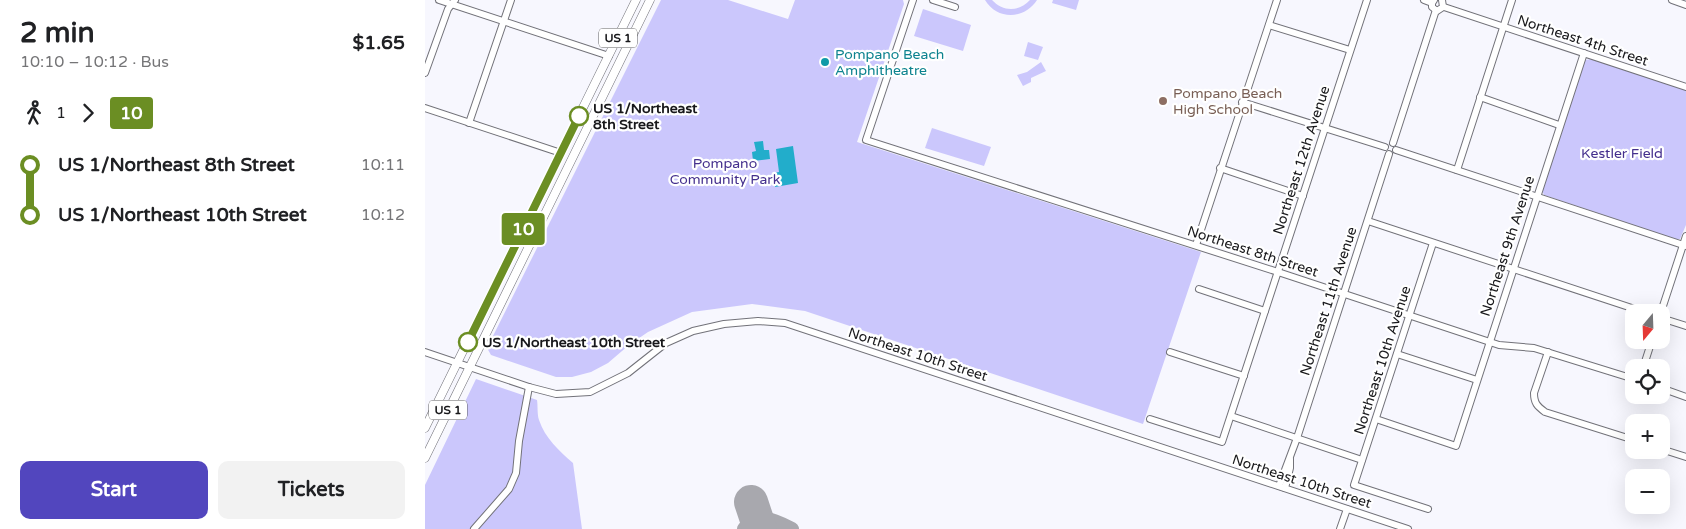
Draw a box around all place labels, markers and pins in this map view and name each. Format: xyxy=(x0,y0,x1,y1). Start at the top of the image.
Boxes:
place label: Pompano Beach Amphitheatre xyxy=(835,46,944,79)
marker: Pompano Beach Amphitheatre xyxy=(819,56,831,68)
place label: Pompano Beach High School xyxy=(1173,85,1282,118)
marker: Pompano Beach High School xyxy=(1157,95,1169,107)
place label: US 1/Northeast 8th Street xyxy=(593,100,698,133)
marker: US 1/Northeast 8th Street xyxy=(569,106,589,126)
marker: US 1/Northeast 10th Street xyxy=(458,332,478,352)
place label: US 1/Northeast 10th Street xyxy=(482,334,666,351)

